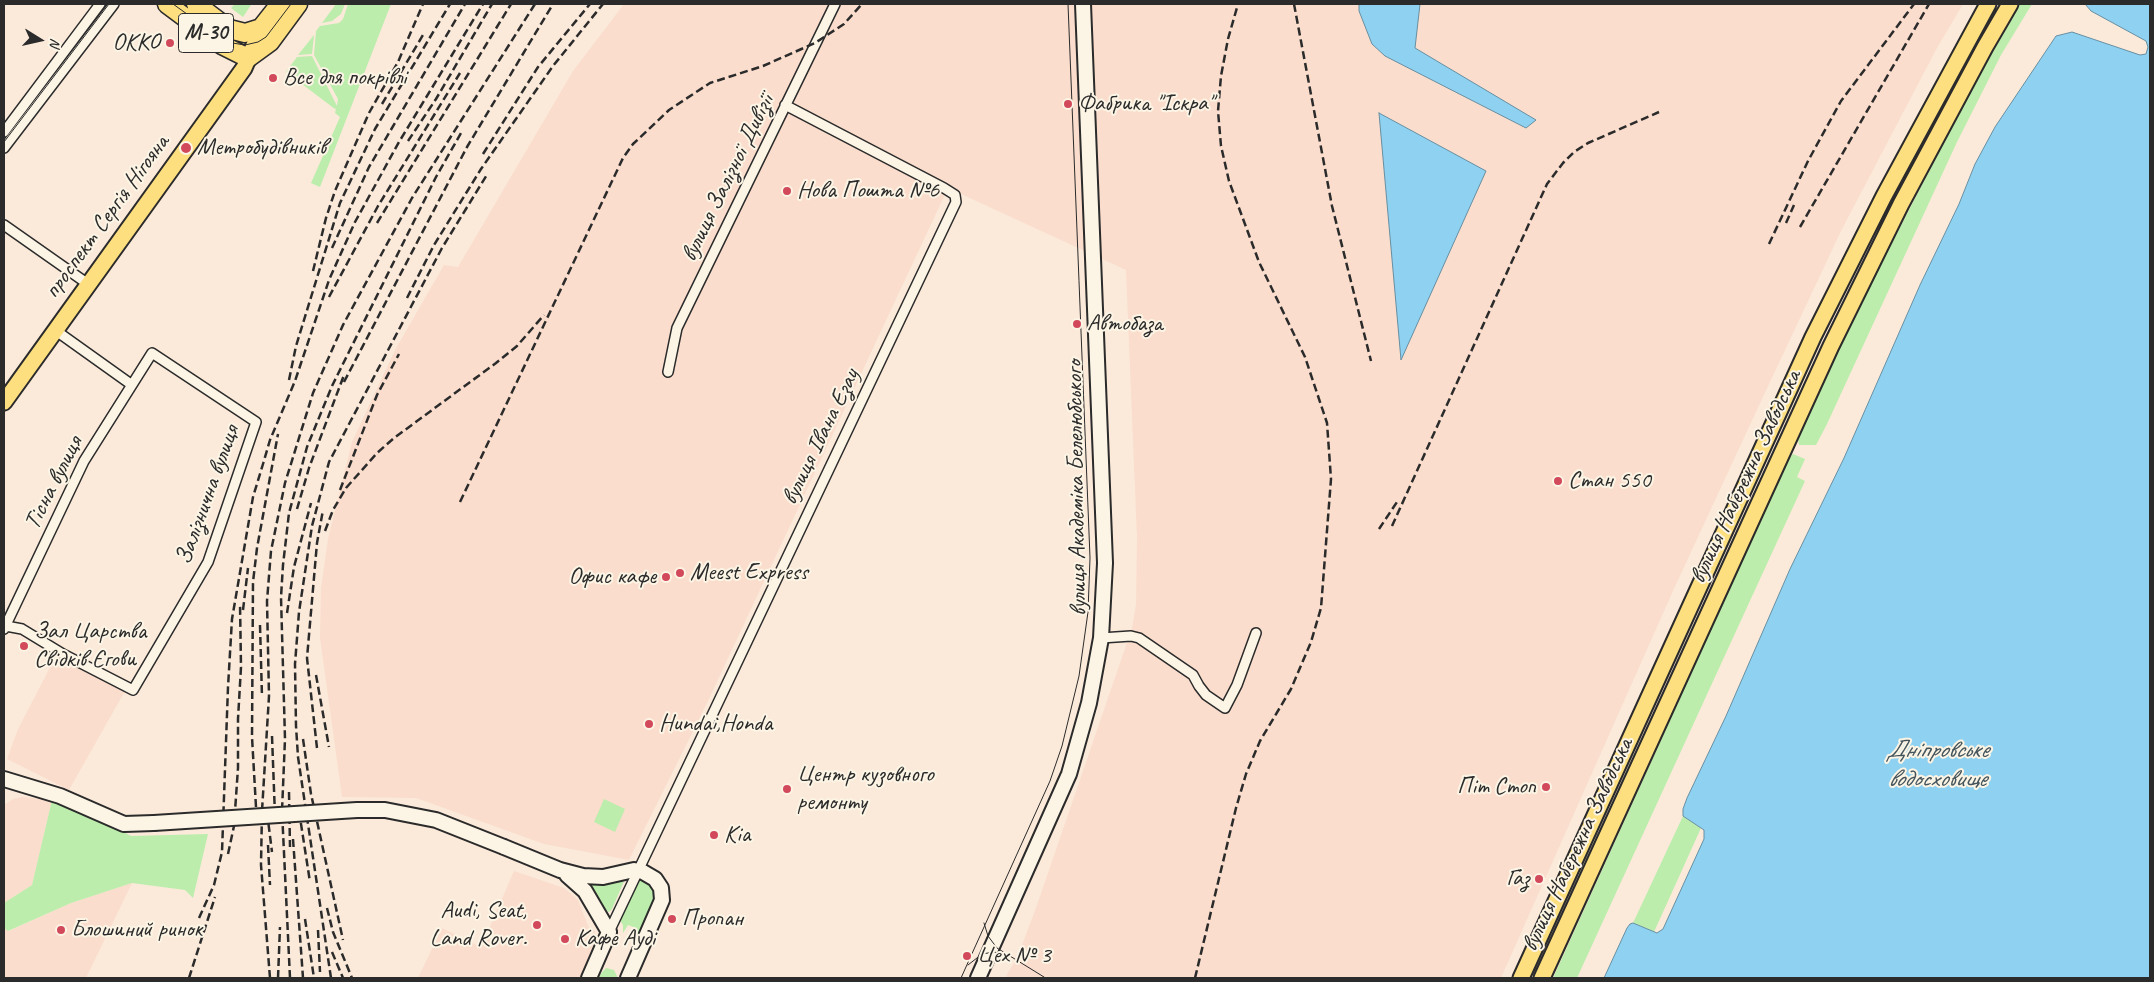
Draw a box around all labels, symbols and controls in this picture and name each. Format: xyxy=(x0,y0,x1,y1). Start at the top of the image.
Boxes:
road number: М-30 xyxy=(178,13,234,52)
north arrow xyxy=(15,15,65,65)
place label: OKKO xyxy=(113,29,160,57)
text: N xyxy=(46,37,64,48)
marker: OKKO xyxy=(164,37,176,49)
place label: Все для покрівлі xyxy=(283,64,407,92)
marker: Все для покрівлі xyxy=(267,72,279,84)
street label: вулиця Залізної Дивізії xyxy=(675,90,781,266)
place label: Фабрика "Іскра" xyxy=(1078,90,1213,118)
marker: Фабрика "Іскра" xyxy=(1062,98,1074,110)
street label: проспект Сергія Нігояна xyxy=(38,130,176,304)
place label: Метробудівників xyxy=(197,134,326,162)
marker: Метробудівників xyxy=(179,141,193,155)
place label: Нова Пошта №6 xyxy=(797,177,939,205)
marker: Нова Пошта №6 xyxy=(781,185,793,197)
place label: Автобаза xyxy=(1087,310,1162,338)
marker: Автобаза xyxy=(1071,318,1083,330)
street label: вулиця Академіка Белелюбського xyxy=(1060,360,1094,616)
street label: вулиця Івана Езау xyxy=(776,364,866,510)
street label: вулиця Набережна Заводська xyxy=(1684,366,1808,588)
street label: Залізнична вулиця xyxy=(169,421,247,569)
street label: Тісна вулиця xyxy=(18,432,90,534)
place label: Стан 550 xyxy=(1568,467,1651,495)
marker: Стан 550 xyxy=(1552,475,1564,487)
place label: Meest Express xyxy=(690,559,808,587)
place label: Офис кафе xyxy=(568,563,656,591)
marker: Meest Express xyxy=(674,567,686,579)
marker: Офис кафе xyxy=(660,571,672,583)
place label: Зал Царства Свідків Єгови xyxy=(34,618,146,674)
marker: Зал Царства Свідків Єгови xyxy=(18,640,30,652)
place label: Hundai,Honda xyxy=(659,710,772,738)
marker: Hundai,Honda xyxy=(643,718,655,730)
street label: вулиця Набережна Заводська xyxy=(1516,734,1640,956)
water label: Дніпровське водосховище xyxy=(1886,735,1988,794)
place label: Центр кузовного ремонту xyxy=(797,761,934,817)
place label: Піт Стоп xyxy=(1457,773,1536,801)
marker: Піт Стоп xyxy=(1540,781,1552,793)
marker: Центр кузовного ремонту xyxy=(781,783,793,795)
place label: Kia xyxy=(724,821,750,849)
marker: Kia xyxy=(708,829,720,841)
place label: Газ xyxy=(1506,865,1529,893)
marker: Газ xyxy=(1533,873,1545,885)
place label: Audi, Seat, Land Rover. xyxy=(430,897,527,953)
place label: Пропан xyxy=(682,905,743,933)
marker: Пропан xyxy=(666,913,678,925)
place label: Блошиний ринок xyxy=(71,916,202,944)
marker: Audi, Seat, Land Rover. xyxy=(531,919,543,931)
marker: Блошиний ринок xyxy=(55,924,67,936)
place label: Кафе Ауді xyxy=(575,925,655,953)
marker: Кафе Ауді xyxy=(559,933,571,945)
place label: Цех № 3 xyxy=(977,942,1051,970)
marker: Цех № 3 xyxy=(961,950,973,962)

